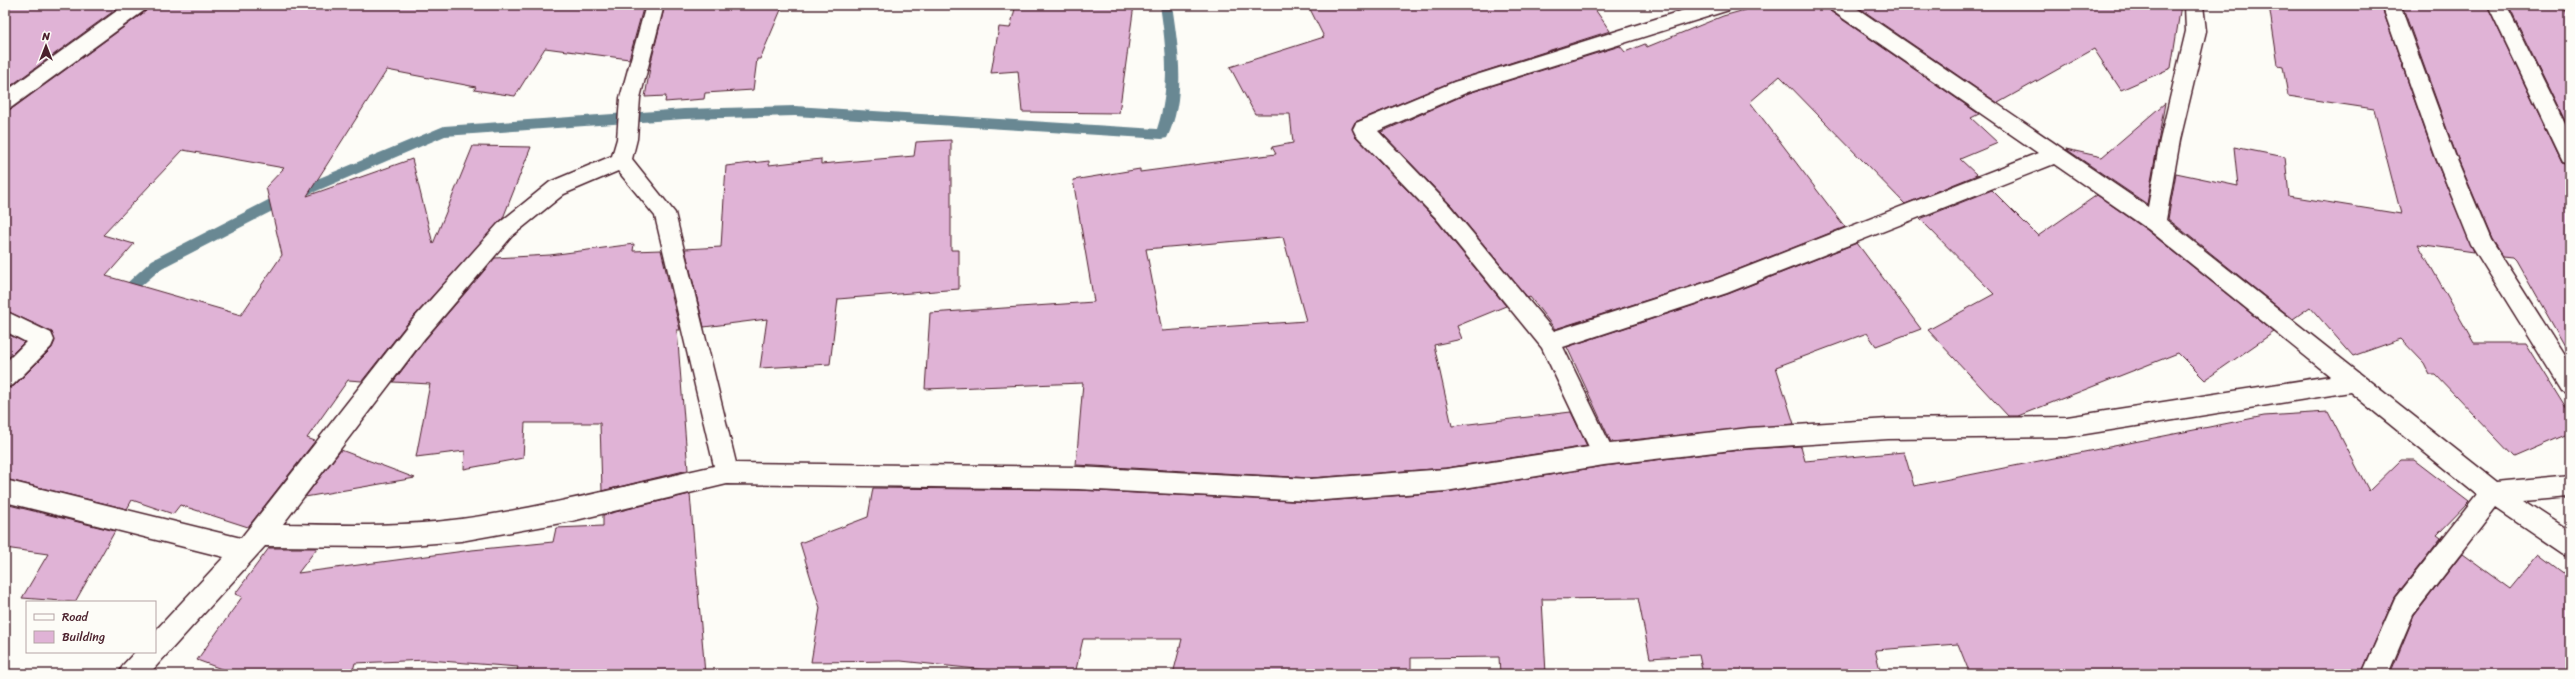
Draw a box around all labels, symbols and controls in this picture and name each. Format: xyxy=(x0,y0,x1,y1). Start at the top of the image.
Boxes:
north arrow xyxy=(26,26,66,66)
text: N xyxy=(41,27,50,46)
legend xyxy=(26,601,156,653)
text: Road xyxy=(62,606,89,628)
text: Building xyxy=(62,626,105,648)

